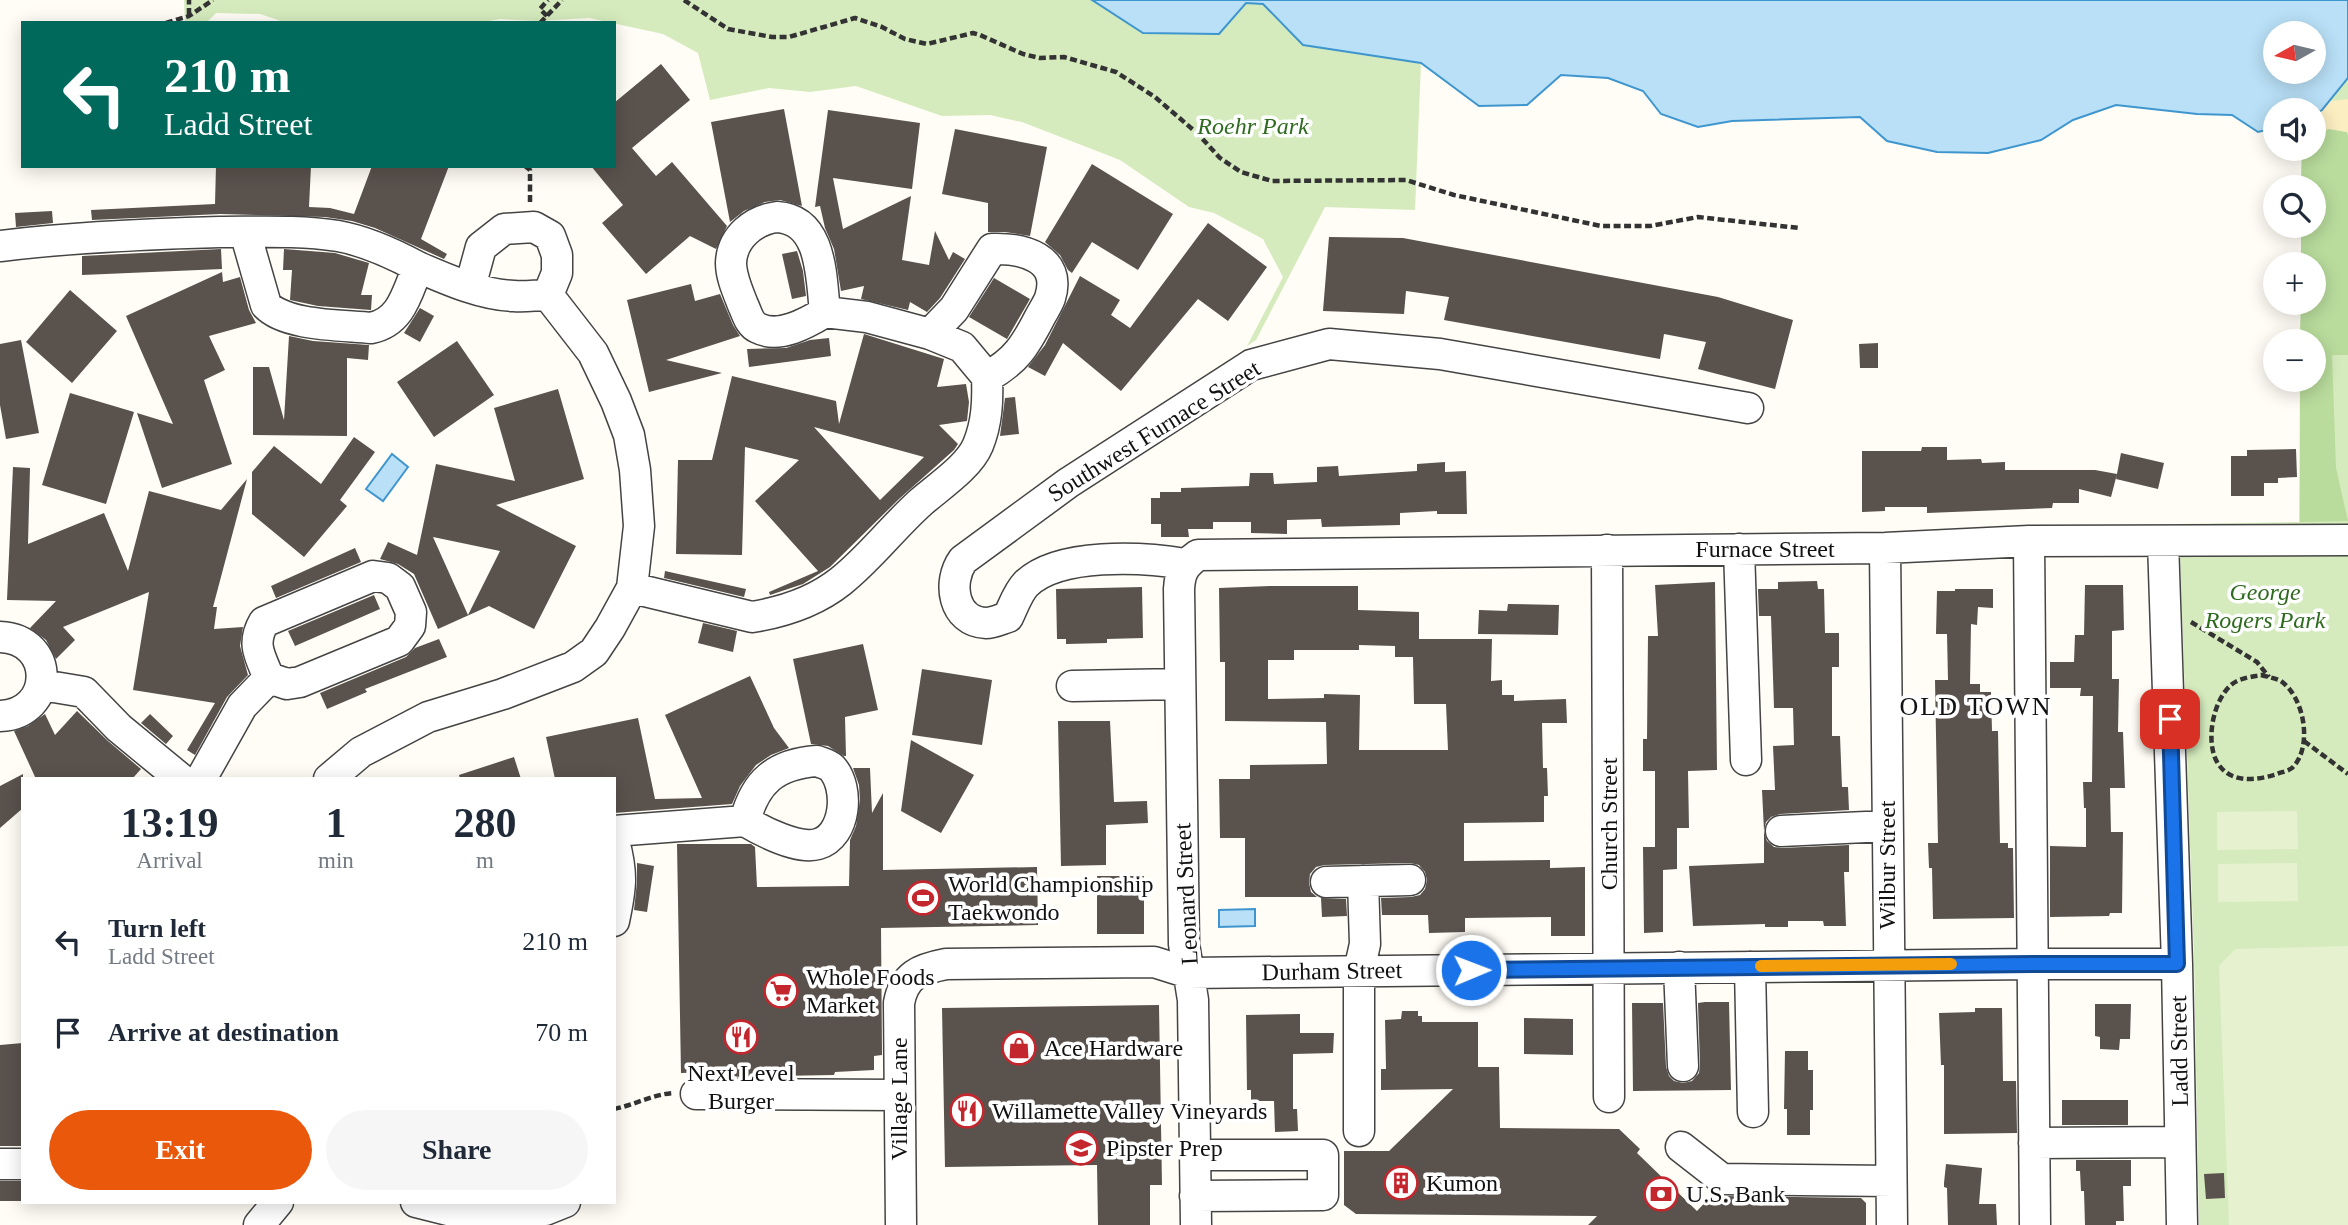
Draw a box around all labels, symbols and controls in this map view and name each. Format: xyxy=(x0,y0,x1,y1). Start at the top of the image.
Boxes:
north arrow xyxy=(2263,21,2326,84)
map controls xyxy=(2263,21,2326,392)
text: 210 m xyxy=(164,48,291,103)
icon: left xyxy=(49,49,140,140)
button: sound xyxy=(2263,98,2326,161)
text: Ladd Street xyxy=(164,106,312,142)
park label: Roehr Park xyxy=(1196,113,1309,139)
button: search xyxy=(2263,175,2326,238)
button: + xyxy=(2263,252,2326,315)
button: − xyxy=(2263,329,2326,392)
street label: Southwest Furnace Street xyxy=(1043,355,1265,507)
street label: Furnace Street xyxy=(1695,536,1835,562)
park label: George Rogers Park xyxy=(2204,579,2326,633)
pin xyxy=(2140,689,2200,749)
district label: OLD TOWN xyxy=(1900,692,2052,721)
icon: arrive xyxy=(2151,700,2189,738)
street label: Church Street xyxy=(1596,757,1622,890)
text: 13:19 xyxy=(121,800,219,846)
text: 1 xyxy=(325,800,346,846)
text: 280 xyxy=(453,800,516,846)
street label: Wilbur Street xyxy=(1874,800,1900,930)
street label: Leonard Street xyxy=(1169,822,1203,966)
text: Arrival xyxy=(136,848,203,873)
text: min xyxy=(318,848,354,873)
text: m xyxy=(476,848,494,873)
place label: World Championship Taekwondo xyxy=(948,871,1153,925)
sports icon: World Championship Taekwondo xyxy=(904,879,942,917)
text: Turn left xyxy=(108,914,206,943)
icon: left xyxy=(49,923,87,961)
text: 210 m xyxy=(522,927,588,956)
position arrow xyxy=(1434,933,1508,1007)
text: Ladd Street xyxy=(108,944,215,969)
street label: Durham Street xyxy=(1261,957,1403,985)
place label: Whole Foods Market xyxy=(806,964,935,1018)
supermarket icon: Whole Foods Market xyxy=(762,972,800,1010)
street label: Ladd Street xyxy=(2165,995,2193,1107)
icon: arrive xyxy=(49,1014,87,1052)
text: Arrive at destination xyxy=(108,1018,339,1047)
text: 70 m xyxy=(535,1018,588,1047)
restaurant icon: Next Level Burger xyxy=(722,1018,760,1056)
shop icon: Ace Hardware xyxy=(1000,1029,1038,1067)
place label: Ace Hardware xyxy=(1044,1035,1183,1061)
street label: Village Lane xyxy=(886,1037,912,1161)
place label: Next Level Burger xyxy=(687,1060,795,1114)
restaurant icon: Willamette Valley Vineyards xyxy=(948,1092,986,1130)
place label: Willamette Valley Vineyards xyxy=(992,1098,1267,1124)
button: Exit xyxy=(49,1110,312,1190)
button: Share xyxy=(326,1110,588,1190)
school or university icon: Pipster Prep xyxy=(1062,1129,1100,1167)
place label: Pipster Prep xyxy=(1106,1135,1223,1161)
building icon: Kumon xyxy=(1382,1164,1420,1202)
place label: Kumon xyxy=(1426,1170,1498,1196)
bank icon: U.S. Bank xyxy=(1642,1175,1680,1213)
place label: U.S. Bank xyxy=(1686,1181,1785,1207)

